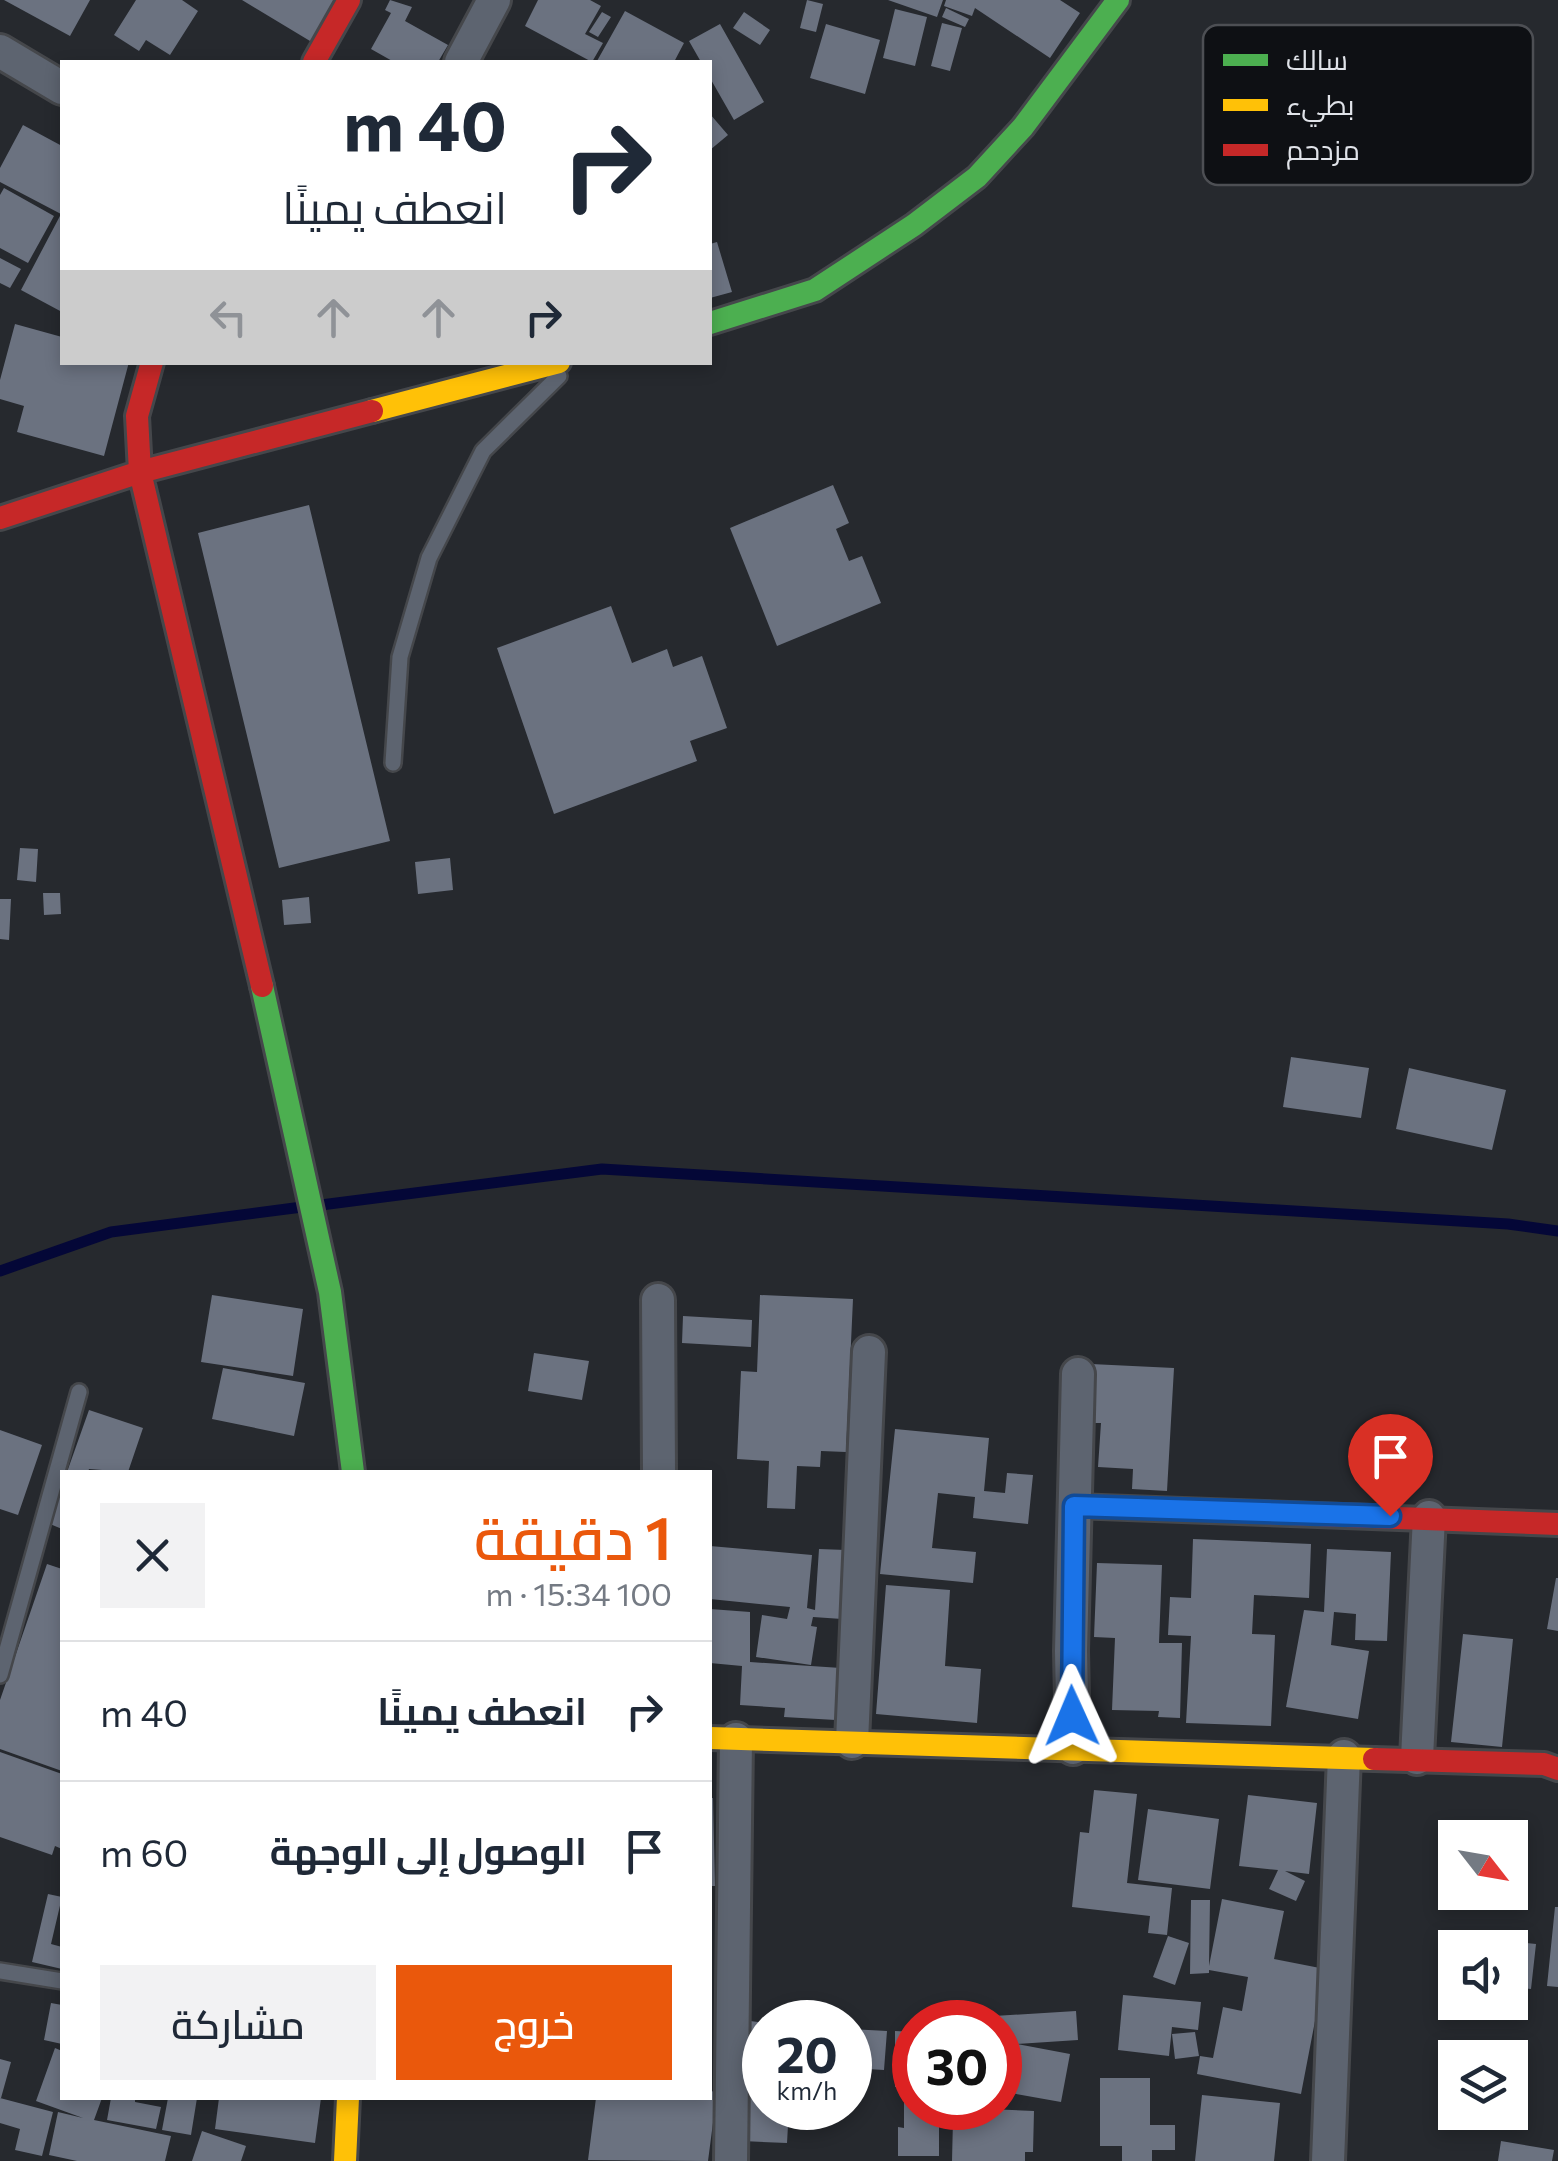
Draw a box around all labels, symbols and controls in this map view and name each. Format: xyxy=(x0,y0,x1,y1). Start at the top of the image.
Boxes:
legend xyxy=(1203,25,1533,185)
text: سالك xyxy=(1286,42,1348,76)
text: 40 m xyxy=(343,80,507,165)
text: بطيء xyxy=(1286,87,1354,127)
icon: right xyxy=(542,100,672,230)
text: مزدحم xyxy=(1286,132,1360,170)
text: انعطف يمينًا xyxy=(282,178,507,233)
icon: left xyxy=(201,290,256,345)
icon: ahead xyxy=(306,290,361,345)
icon: ahead xyxy=(411,290,466,345)
icon: right xyxy=(516,290,571,345)
pin xyxy=(1348,1414,1433,1517)
icon: arrive xyxy=(1363,1429,1418,1484)
text: 1 دقيقة xyxy=(474,1499,672,1572)
button: close xyxy=(100,1503,205,1608)
text: 100 m · 15:34 xyxy=(486,1573,672,1613)
position arrow xyxy=(1020,1664,1124,1768)
icon: right xyxy=(617,1684,672,1739)
text: انعطف يمينًا xyxy=(377,1686,587,1733)
text: 40 m xyxy=(100,1688,188,1735)
north arrow xyxy=(1438,1820,1528,1910)
map controls xyxy=(1438,1820,1528,2130)
icon: arrive xyxy=(617,1824,672,1879)
text: الوصول إلى الوجهة xyxy=(270,1826,587,1873)
text: 60 m xyxy=(100,1828,188,1875)
button: sound xyxy=(1438,1930,1528,2020)
button: مشاركة xyxy=(100,1965,376,2080)
button: خروج xyxy=(396,1965,672,2080)
speed limit sign: 30 xyxy=(892,2000,1022,2130)
text: 20 xyxy=(776,2022,838,2083)
button: layers xyxy=(1438,2040,1528,2130)
text: km/h xyxy=(777,2075,837,2105)

